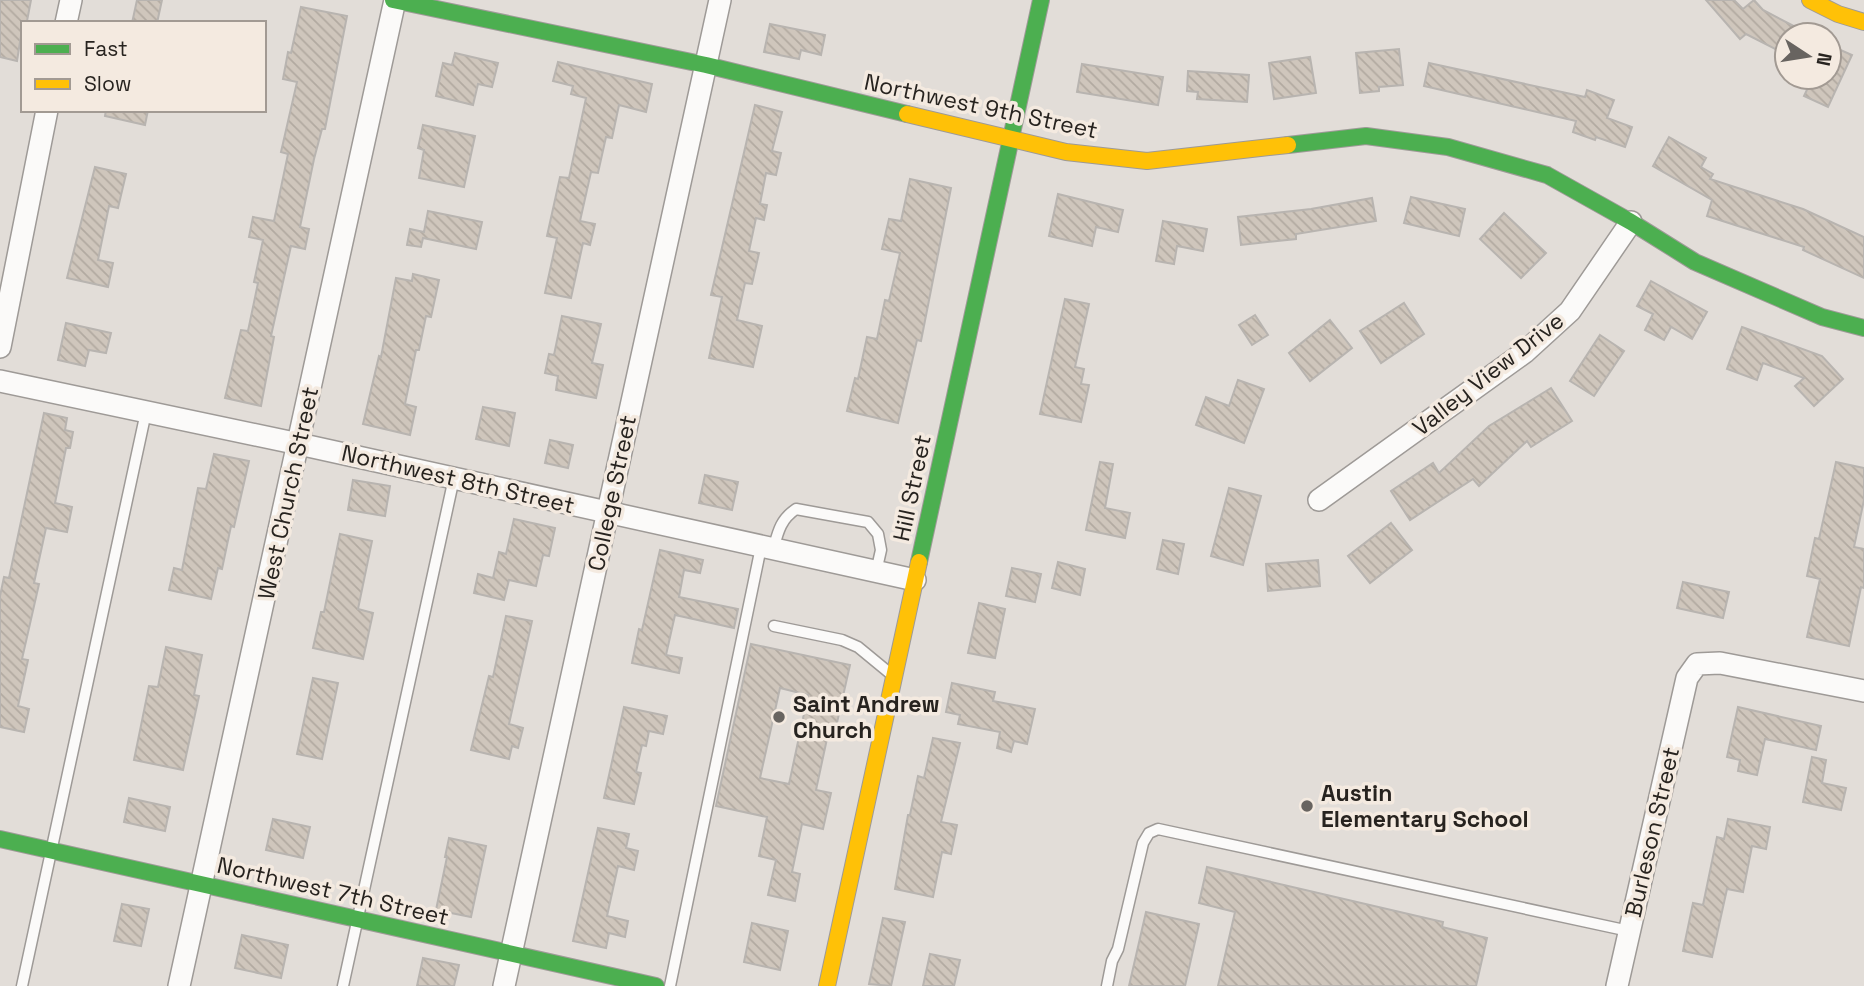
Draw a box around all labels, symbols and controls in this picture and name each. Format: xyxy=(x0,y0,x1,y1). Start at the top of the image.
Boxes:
legend xyxy=(21,21,266,112)
north arrow xyxy=(1773,21,1843,91)
text: Fast xyxy=(84,35,128,62)
text: N xyxy=(1811,51,1838,68)
street label: Northwest 9th Street xyxy=(862,67,1100,145)
text: Slow xyxy=(84,70,132,97)
street label: Valley View Drive xyxy=(1406,306,1570,442)
street label: West Church Street xyxy=(251,384,325,602)
street label: College Street xyxy=(581,412,643,574)
street label: Hill Street xyxy=(886,432,938,544)
street label: Northwest 8th Street xyxy=(339,438,577,520)
place label: Saint Andrew Church xyxy=(793,689,940,745)
marker: Saint Andrew Church xyxy=(771,709,787,725)
street label: Burleson Street xyxy=(1618,744,1686,920)
place label: Austin Elementary School xyxy=(1321,778,1529,834)
marker: Austin Elementary School xyxy=(1299,798,1315,814)
street label: Northwest 7th Street xyxy=(214,850,452,932)

